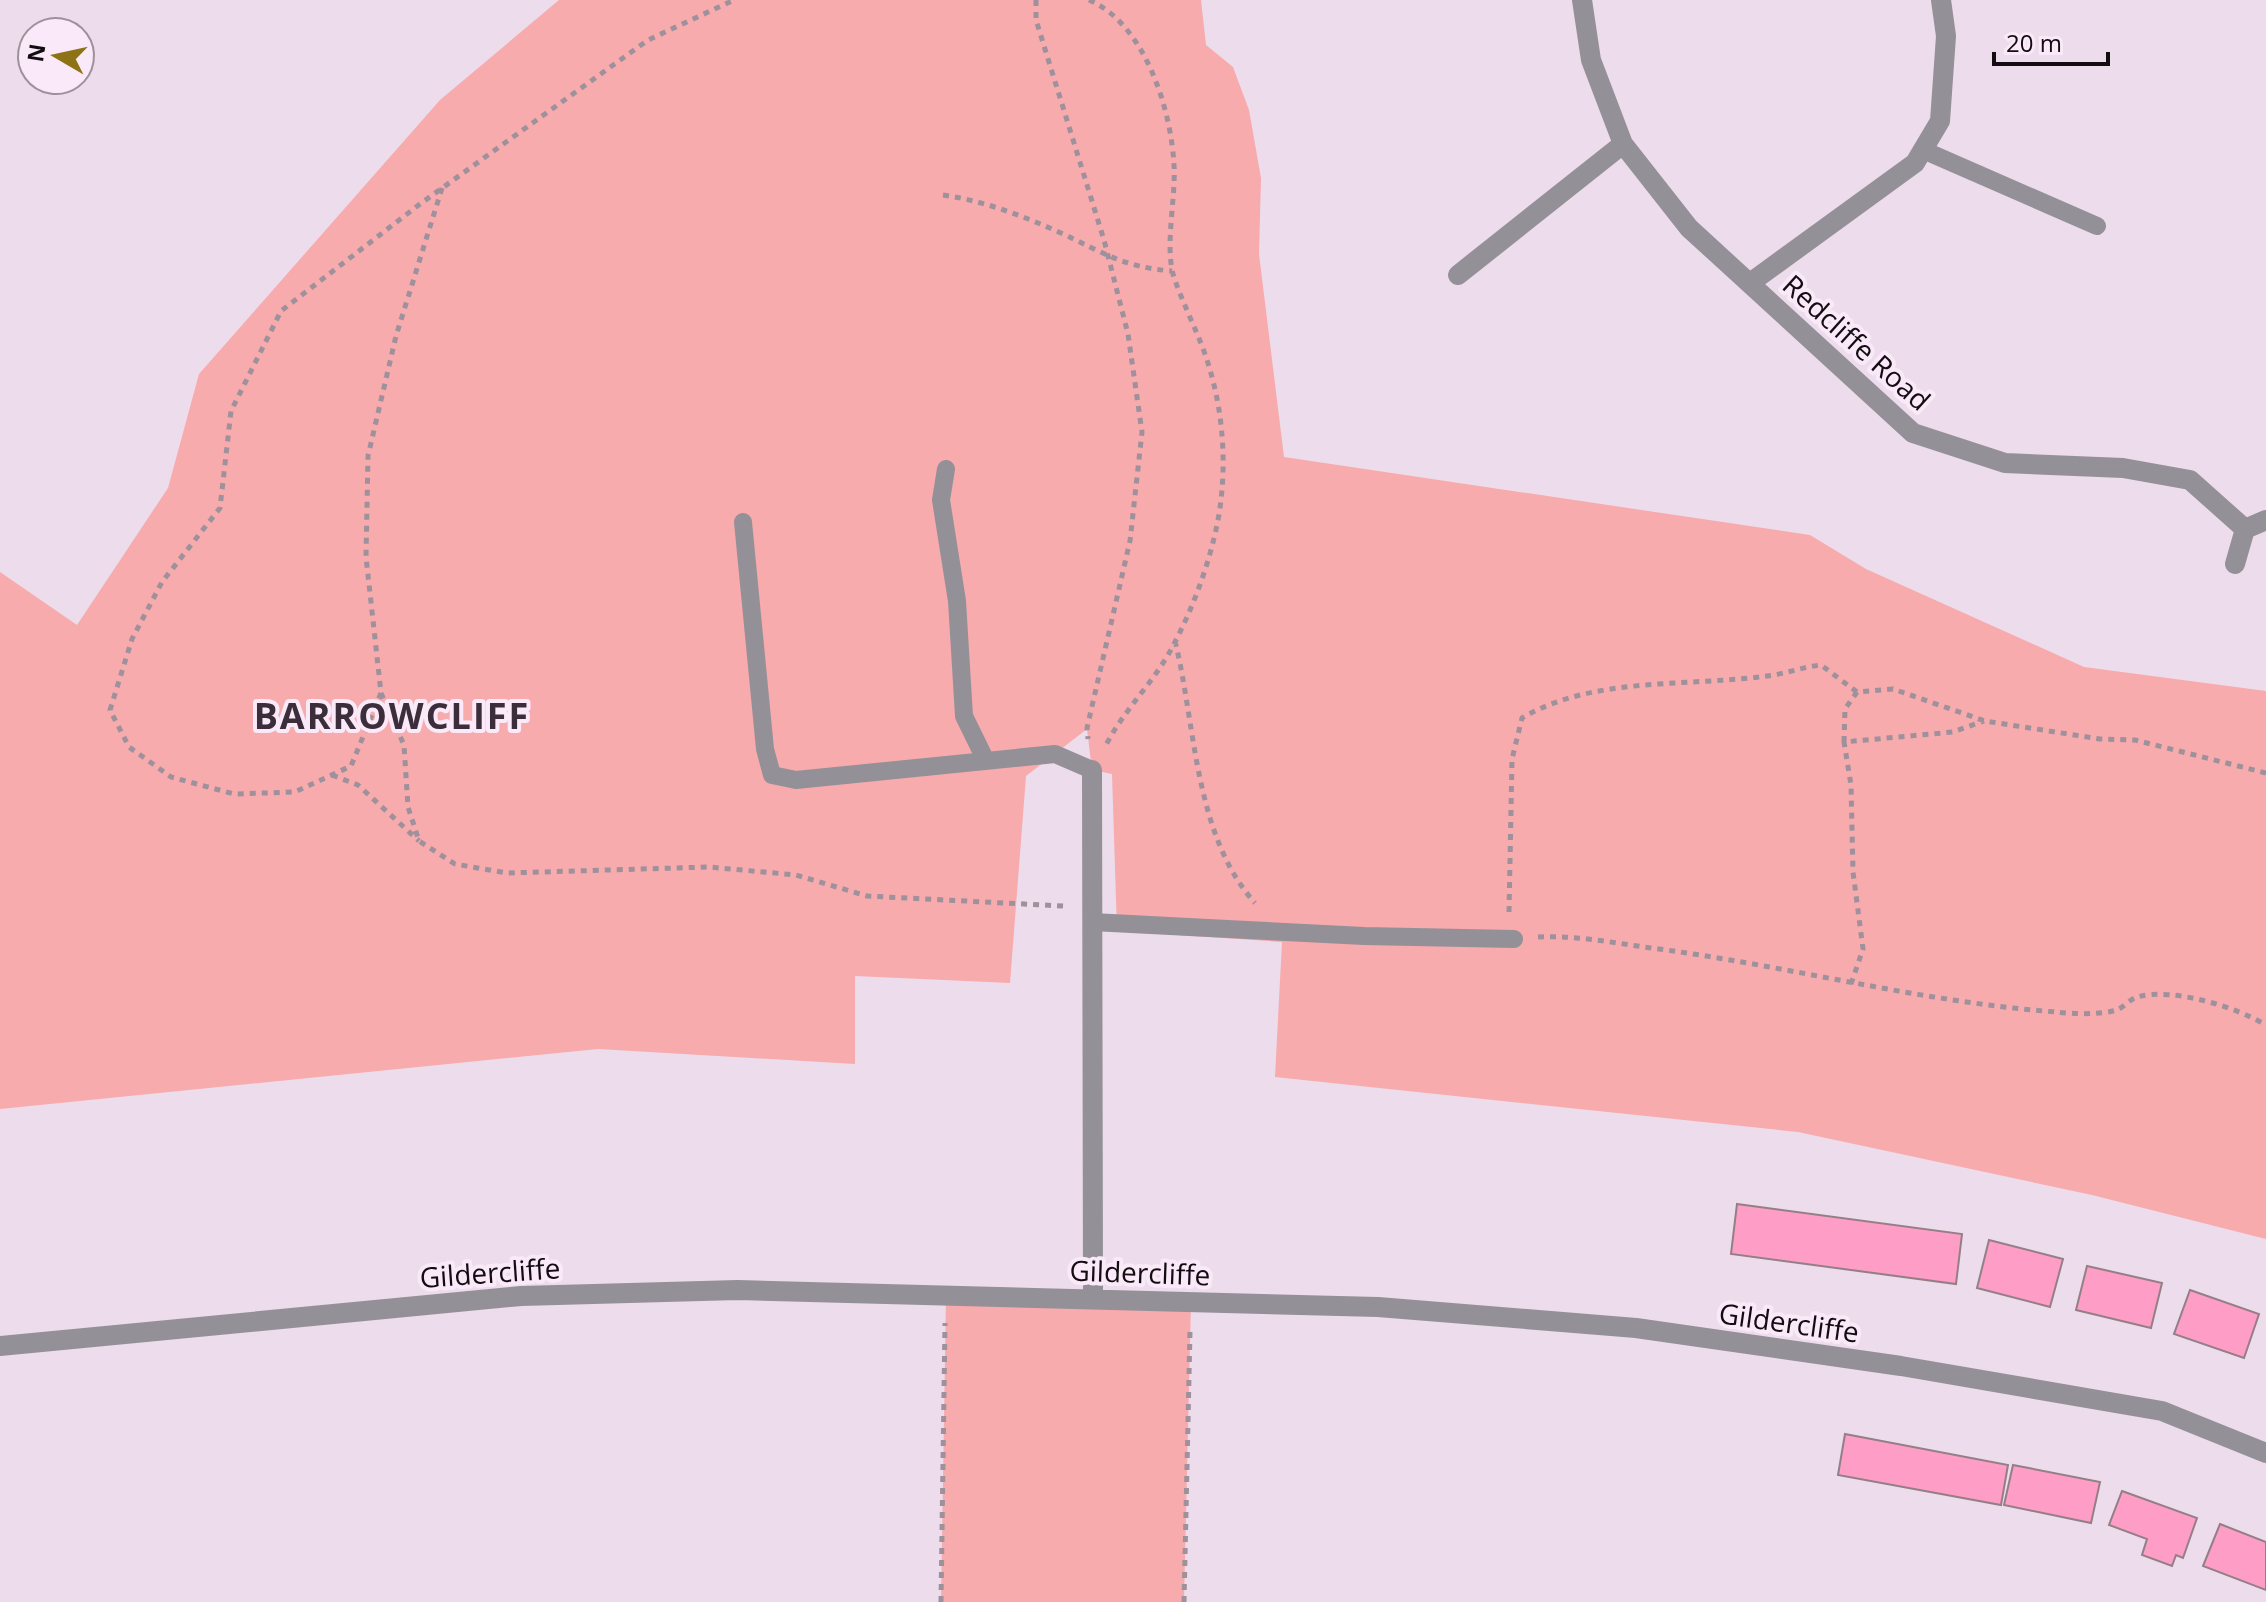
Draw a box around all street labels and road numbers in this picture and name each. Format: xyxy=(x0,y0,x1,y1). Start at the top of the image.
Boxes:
street label: Redcliffe Road xyxy=(1775,266,1939,418)
street label: Gildercliffe xyxy=(418,1248,562,1296)
street label: Gildercliffe xyxy=(1069,1251,1211,1293)
street label: Gildercliffe xyxy=(1717,1293,1861,1351)

